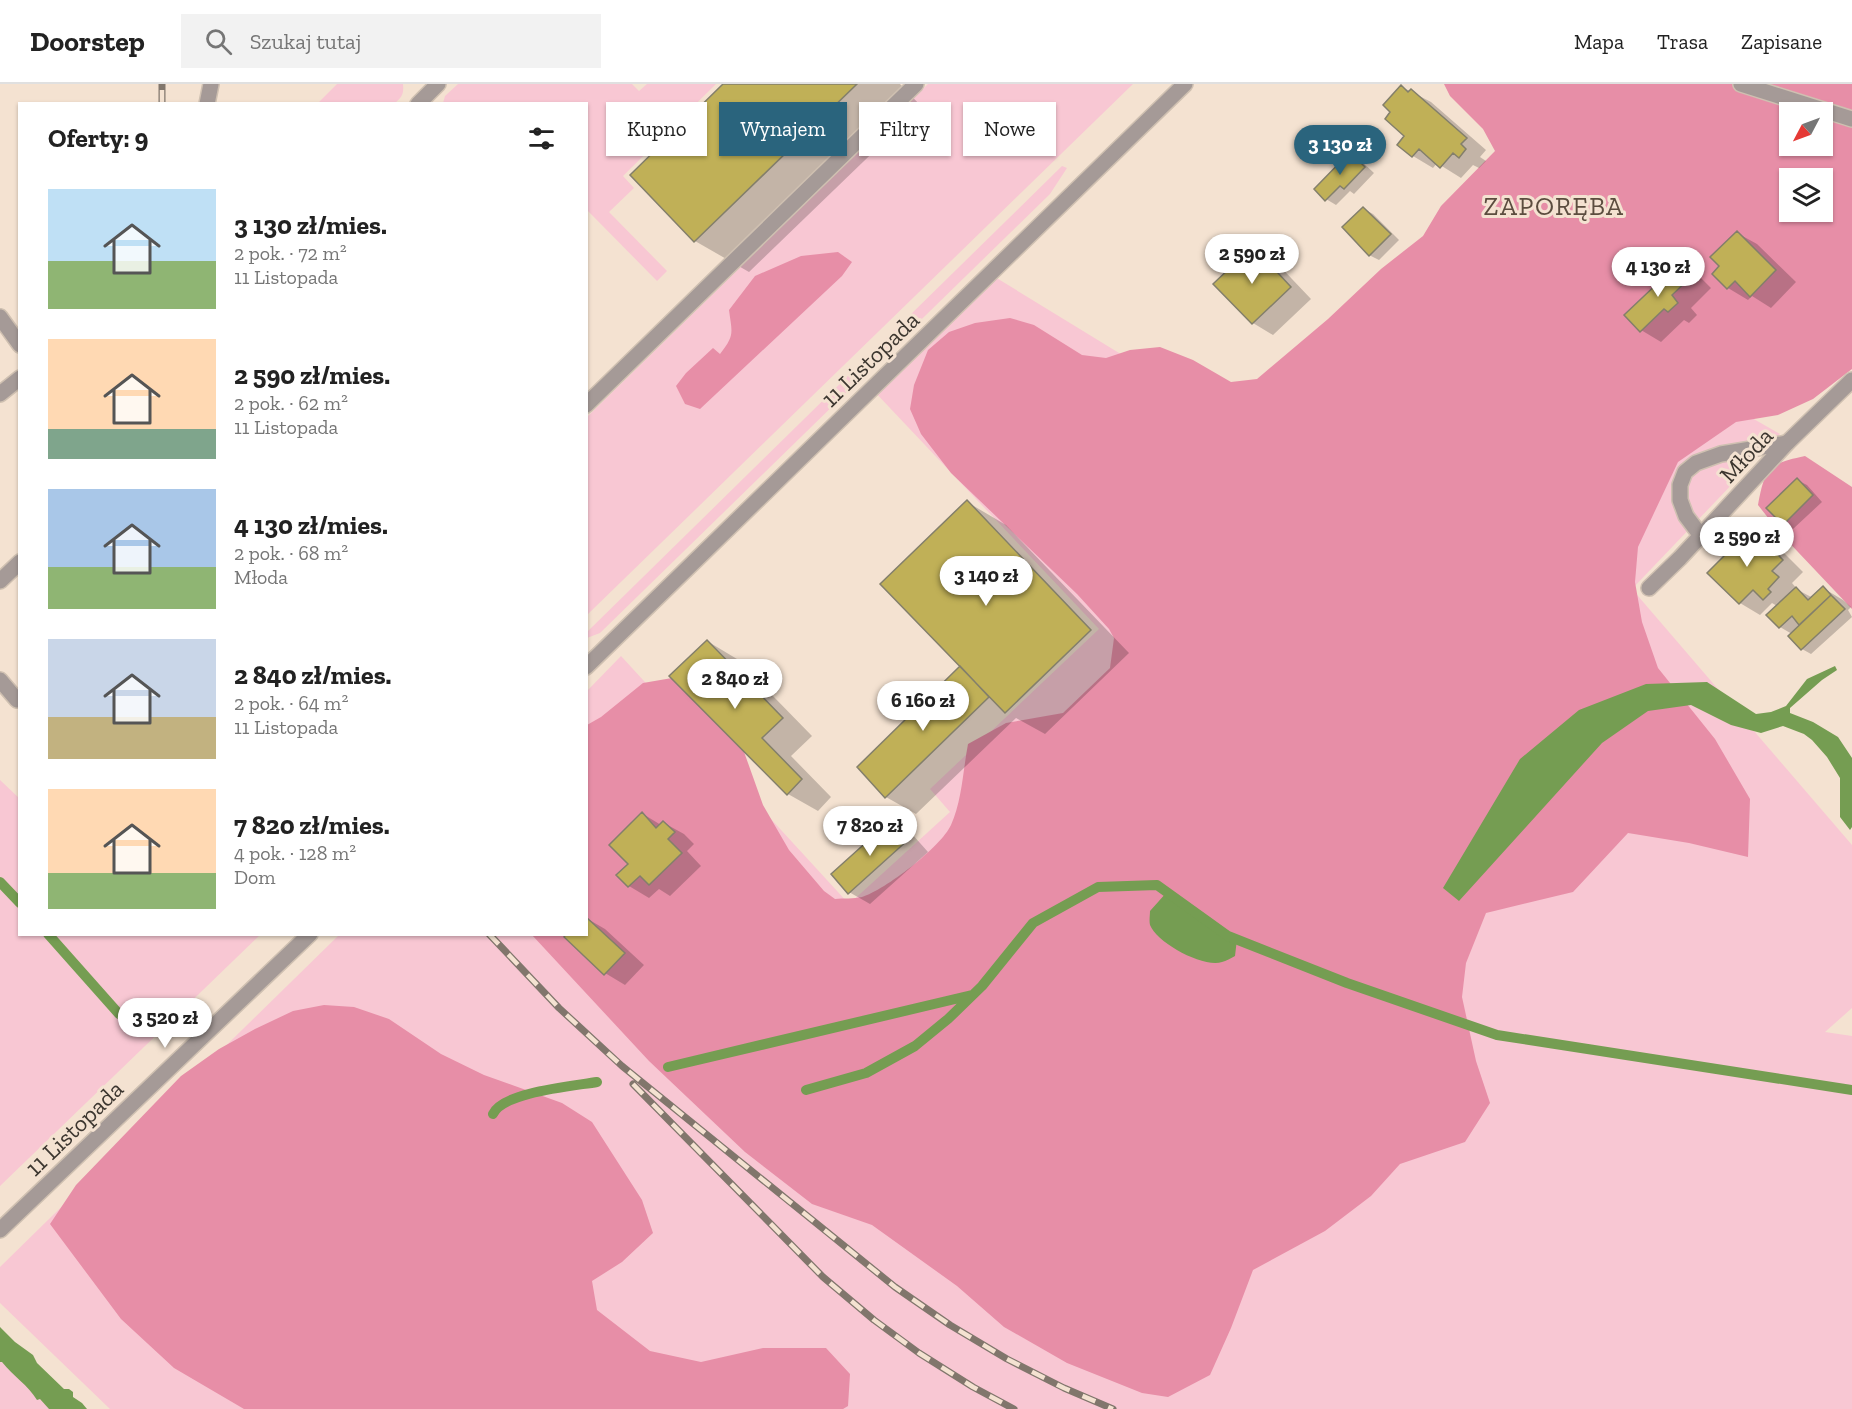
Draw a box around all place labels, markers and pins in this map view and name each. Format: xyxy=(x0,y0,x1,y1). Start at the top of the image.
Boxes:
pin: 3 130 zł xyxy=(1278,125,1402,176)
pin: 2 590 zł xyxy=(1190,234,1314,285)
pin: 4 130 zł xyxy=(1596,247,1720,298)
pin: 2 590 zł xyxy=(1685,517,1809,568)
pin: 3 140 zł xyxy=(924,556,1048,607)
pin: 2 840 zł xyxy=(673,659,797,710)
pin: 6 160 zł xyxy=(861,681,985,732)
pin: 7 820 zł xyxy=(808,806,932,857)
pin: 3 520 zł xyxy=(103,998,227,1049)

